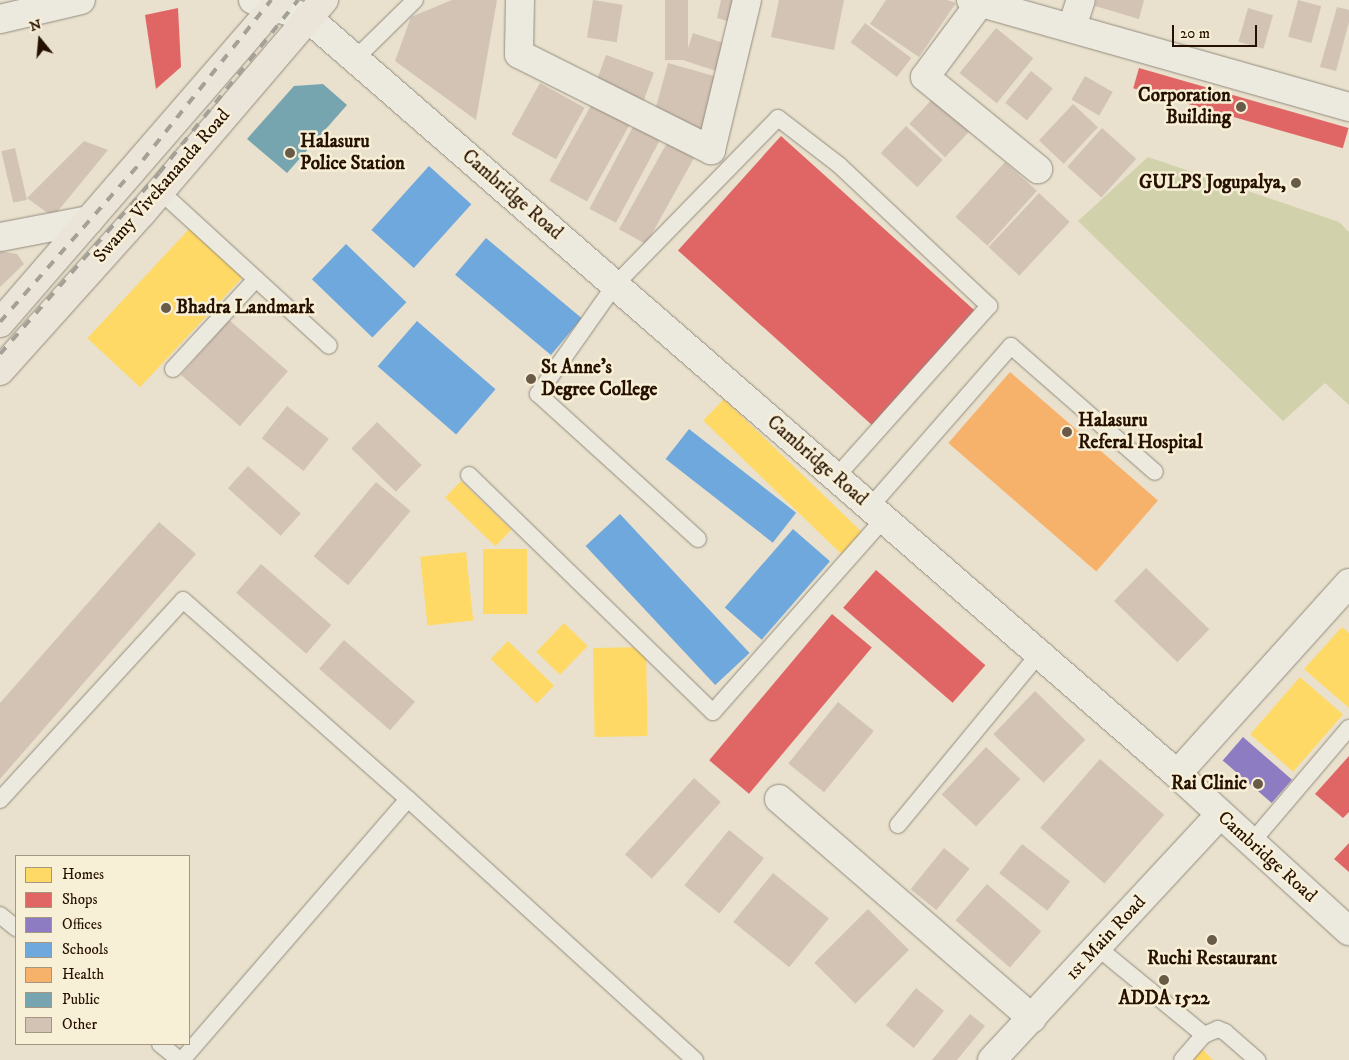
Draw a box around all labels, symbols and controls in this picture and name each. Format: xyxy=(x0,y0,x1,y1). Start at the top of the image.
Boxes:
north arrow xyxy=(15,15,65,65)
text: N xyxy=(27,15,44,36)
scale bar xyxy=(1174,15,1259,47)
text: 20 m xyxy=(1180,24,1210,43)
place label: Corporation Building xyxy=(1138,85,1231,129)
marker: Corporation Building xyxy=(1235,101,1247,113)
street label: Swamy Vivekananda Road xyxy=(89,104,235,268)
place label: Halasuru Police Station xyxy=(300,131,405,175)
street label: Cambridge Road xyxy=(457,145,567,245)
marker: Halasuru Police Station xyxy=(284,147,296,159)
place label: GULPS Jogupalya, xyxy=(1139,172,1286,194)
marker: GULPS Jogupalya, xyxy=(1290,177,1302,189)
place label: Bhadra Landmark xyxy=(176,297,315,319)
marker: Bhadra Landmark xyxy=(160,302,172,314)
place label: St Anne's Degree College xyxy=(541,357,657,401)
marker: St Anne's Degree College xyxy=(525,373,537,385)
place label: Halasuru Referal Hospital xyxy=(1078,410,1203,454)
street label: Cambridge Road xyxy=(762,411,872,511)
marker: Halasuru Referal Hospital xyxy=(1060,425,1074,439)
place label: Rai Clinic xyxy=(1171,773,1247,795)
marker: Rai Clinic xyxy=(1251,777,1265,791)
street label: Cambridge Road xyxy=(1213,806,1321,908)
legend xyxy=(15,855,190,1045)
text: Homes xyxy=(62,865,104,884)
text: Shops xyxy=(62,890,98,909)
street label: 1st Main Road xyxy=(1061,891,1151,985)
text: Offices xyxy=(62,915,102,934)
marker: Ruchi Restaurant xyxy=(1206,934,1218,946)
text: Schools xyxy=(62,940,108,959)
place label: Ruchi Restaurant xyxy=(1147,948,1277,970)
text: Health xyxy=(62,965,104,984)
marker: ADDA 1522 xyxy=(1158,974,1170,986)
place label: ADDA 1522 xyxy=(1118,988,1210,1010)
text: Public xyxy=(62,990,100,1009)
text: Other xyxy=(62,1015,97,1034)

